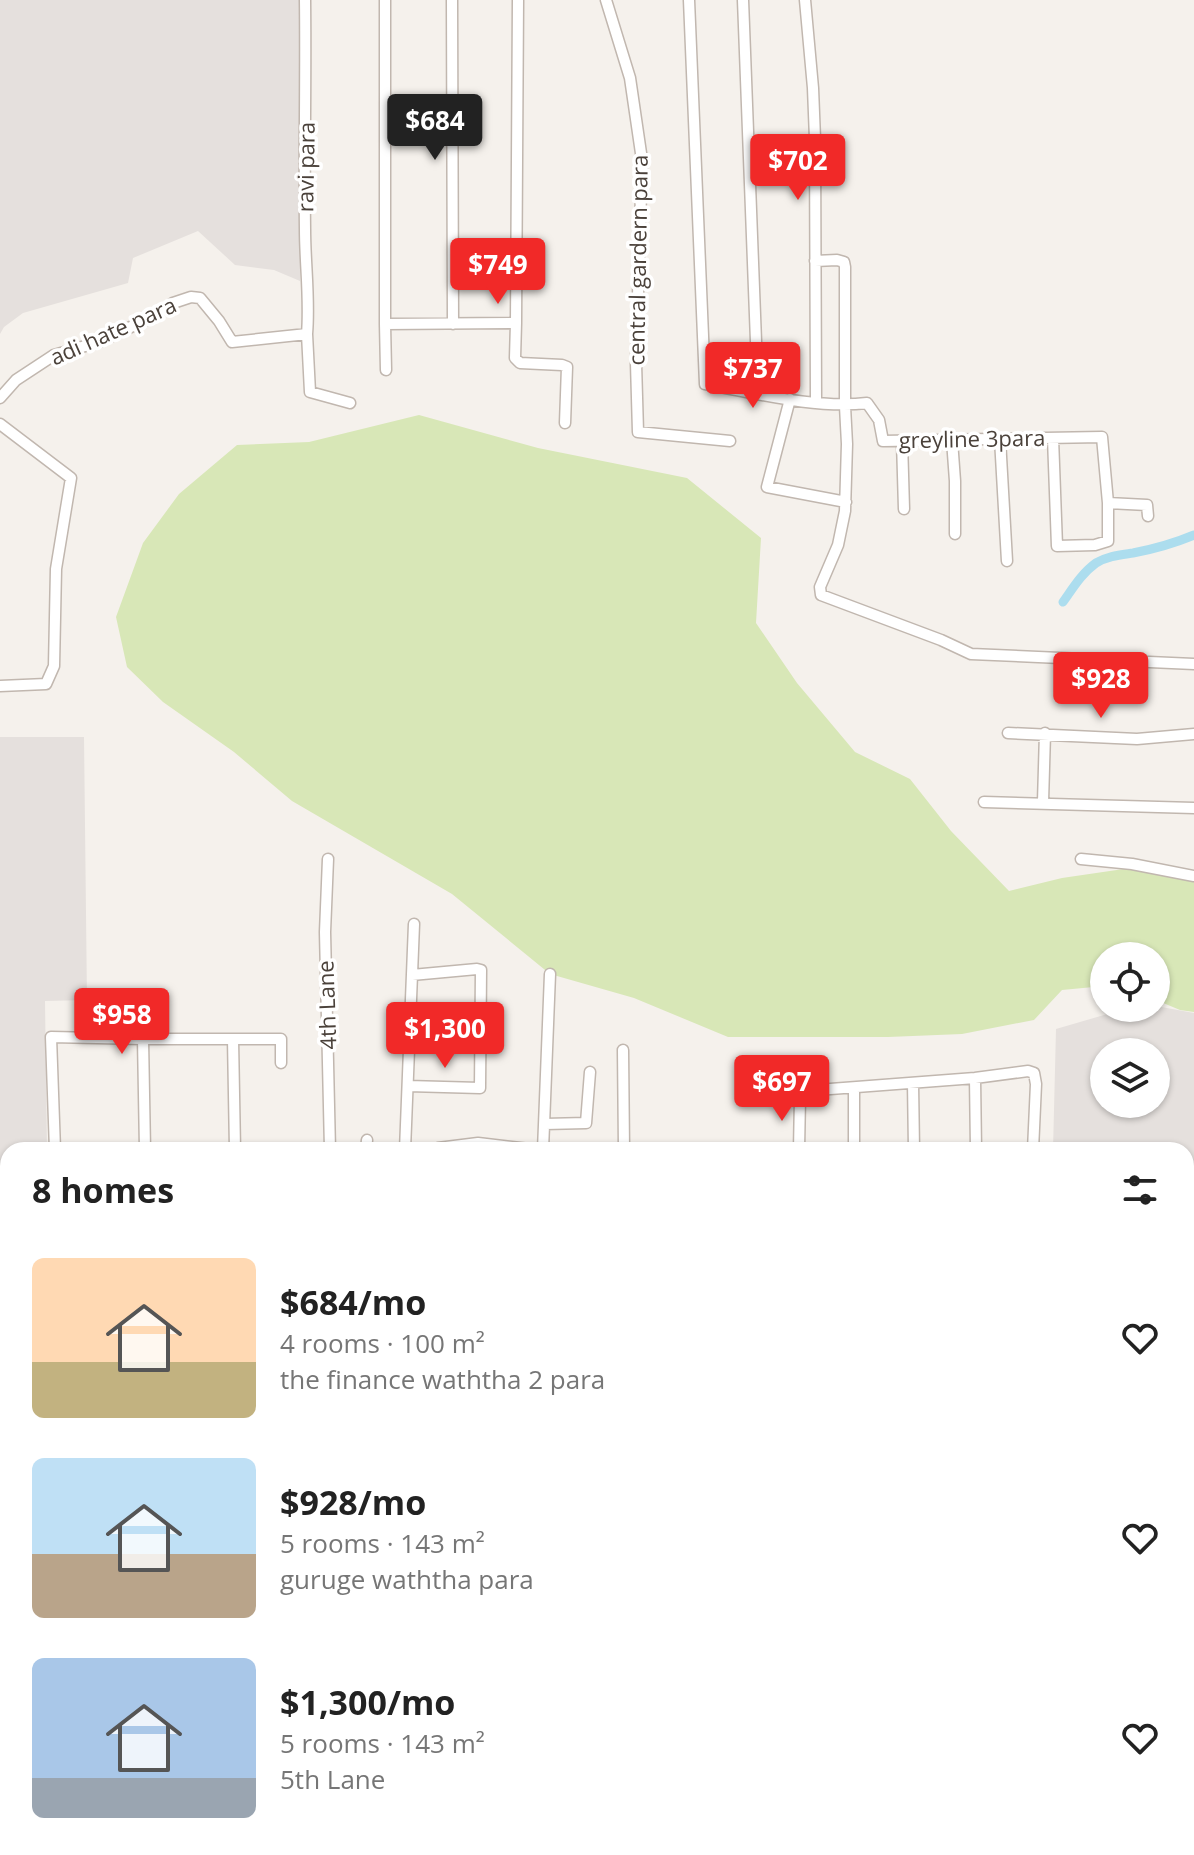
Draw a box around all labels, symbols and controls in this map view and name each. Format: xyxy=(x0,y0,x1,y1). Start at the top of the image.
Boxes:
pin: $684 xyxy=(388,94,482,162)
text: $684 xyxy=(405,102,465,138)
street label: ravi para xyxy=(289,122,321,212)
pin: $702 xyxy=(751,134,845,202)
text: $702 xyxy=(768,142,828,178)
street label: central gardern para xyxy=(620,154,654,366)
pin: $749 xyxy=(451,238,545,306)
text: $749 xyxy=(468,246,528,282)
street label: adi hate para xyxy=(45,289,181,371)
pin: $737 xyxy=(706,342,800,410)
text: $737 xyxy=(723,350,783,386)
street label: greyline 3para xyxy=(898,422,1045,454)
pin: $928 xyxy=(1054,652,1148,720)
text: $928 xyxy=(1071,660,1131,696)
map controls xyxy=(1090,942,1170,1118)
button: locate xyxy=(1090,942,1170,1022)
street label: 4th Lane xyxy=(309,960,343,1050)
pin: $958 xyxy=(75,988,169,1056)
text: $958 xyxy=(92,996,152,1032)
pin: $1,300 xyxy=(380,1002,510,1070)
text: $1,300 xyxy=(404,1010,486,1046)
button: layers xyxy=(1090,1038,1170,1118)
pin: $697 xyxy=(735,1055,829,1123)
text: $697 xyxy=(752,1063,812,1099)
text: 8 homes xyxy=(32,1167,174,1213)
icon: filters xyxy=(1118,1168,1162,1212)
text: $684/mo xyxy=(280,1279,426,1325)
icon: home xyxy=(96,1290,192,1386)
icon: heart xyxy=(1118,1316,1162,1360)
text: 4 rooms · 100 m² xyxy=(280,1325,485,1361)
text: the finance waththa 2 para xyxy=(280,1361,605,1397)
text: $928/mo xyxy=(280,1479,426,1525)
icon: home xyxy=(96,1490,192,1586)
icon: heart xyxy=(1118,1516,1162,1560)
text: 5 rooms · 143 m² xyxy=(280,1525,485,1561)
text: guruge waththa para xyxy=(280,1561,534,1597)
text: $1,300/mo xyxy=(280,1679,455,1725)
icon: home xyxy=(96,1690,192,1786)
icon: heart xyxy=(1118,1716,1162,1760)
text: 5 rooms · 143 m² xyxy=(280,1725,485,1761)
text: 5th Lane xyxy=(280,1761,385,1797)

